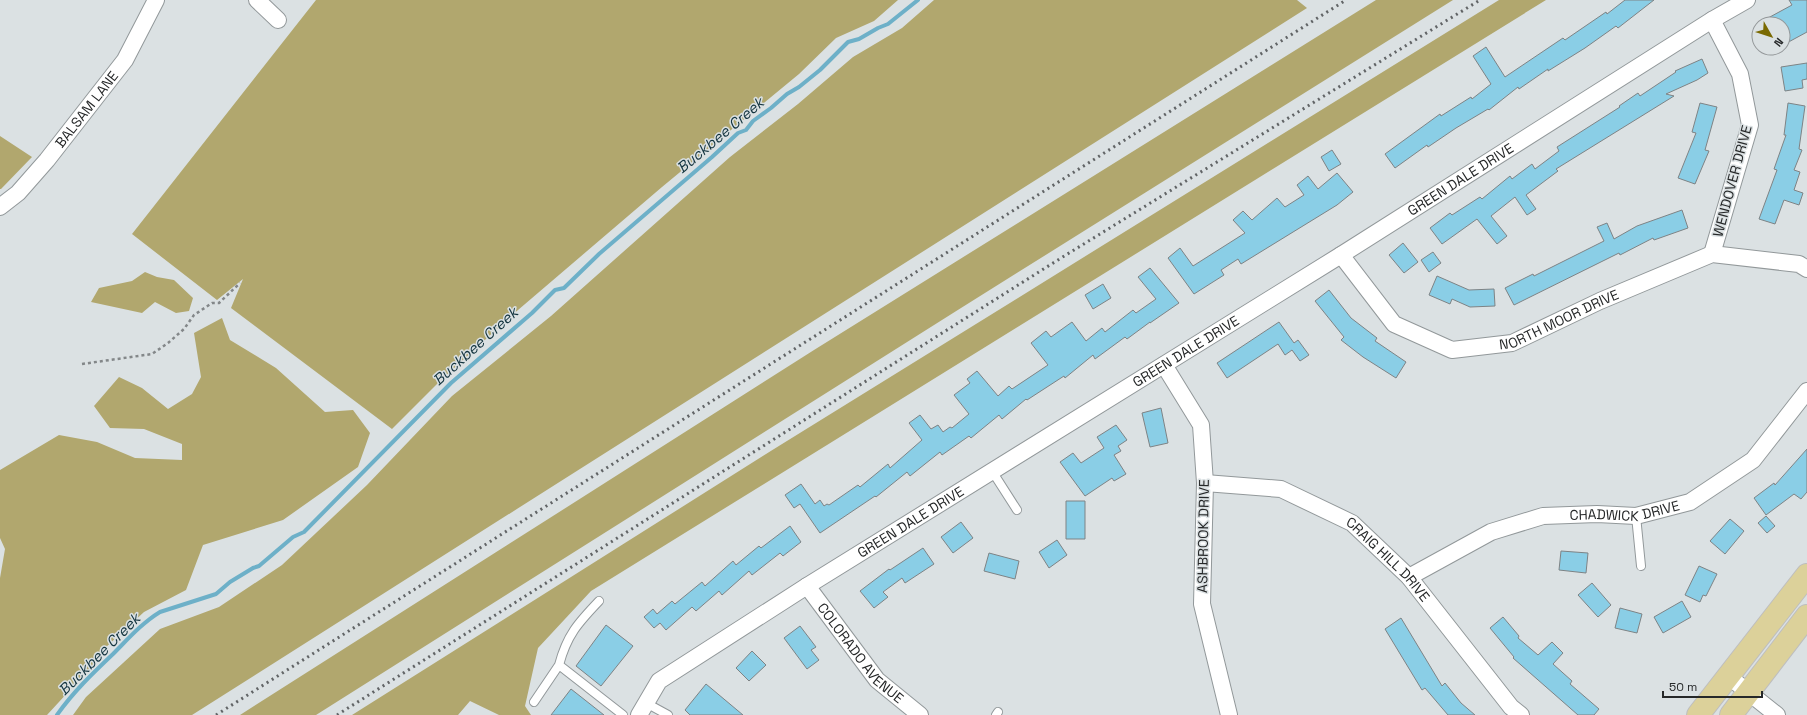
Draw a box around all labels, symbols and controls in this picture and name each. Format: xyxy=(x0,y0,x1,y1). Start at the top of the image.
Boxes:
north arrow xyxy=(1751,16,1791,56)
text: N xyxy=(1771,35,1787,50)
street label: BALSAM LANE xyxy=(51,67,122,151)
water label: Buckbee Creek xyxy=(672,92,769,177)
street label: WENDOVER DRIVE xyxy=(1708,123,1756,239)
street label: GREEN DALE DRIVE xyxy=(1404,139,1517,220)
street label: NORTH MOOR DRIVE xyxy=(1498,285,1622,353)
water label: Buckbee Creek xyxy=(428,301,523,389)
street label: GREEN DALE DRIVE xyxy=(1129,311,1243,391)
street label: ASHBROOK DRIVE xyxy=(1193,479,1213,593)
street label: GREEN DALE DRIVE xyxy=(854,482,967,562)
street label: CHADWICK DRIVE xyxy=(1569,496,1681,525)
street label: CRAIG HILL DRIVE xyxy=(1344,513,1434,605)
street label: COLORADO AVENUE xyxy=(814,599,907,707)
water label: Buckbee Creek xyxy=(54,608,145,699)
scale bar xyxy=(1663,673,1762,699)
text: 50 m xyxy=(1669,679,1697,695)

